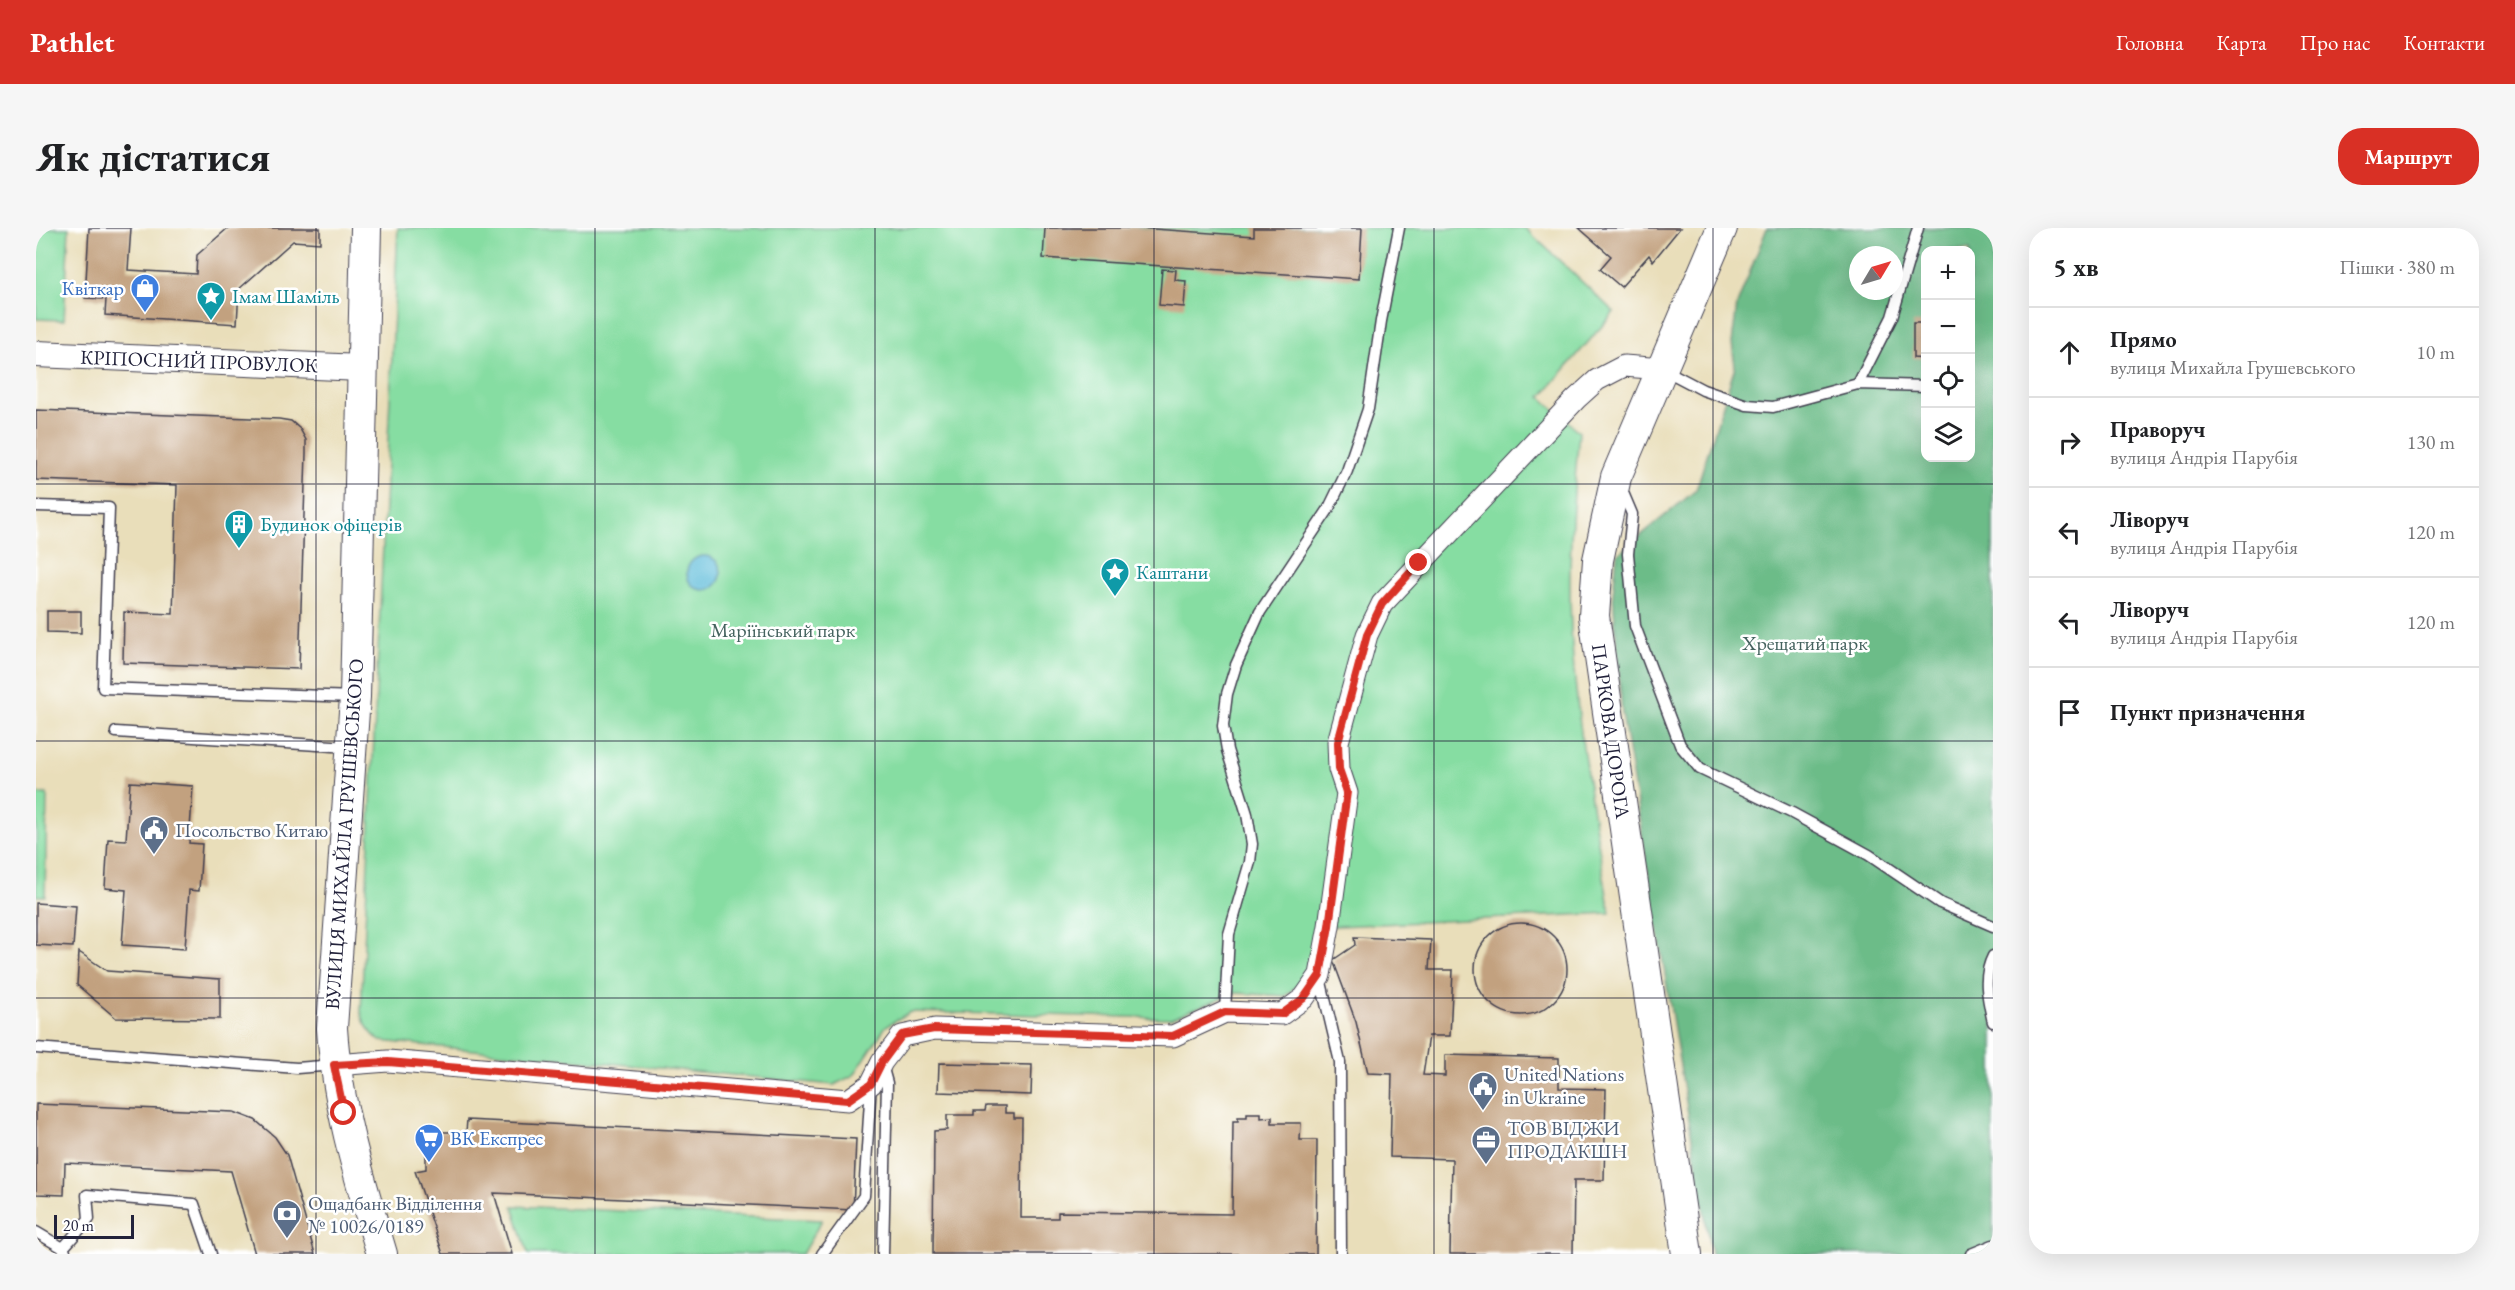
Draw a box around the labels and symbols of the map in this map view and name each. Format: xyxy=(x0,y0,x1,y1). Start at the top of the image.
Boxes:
north arrow xyxy=(1849,246,1903,300)
shop icon: Квіткар xyxy=(129,272,161,314)
place label: Квіткар xyxy=(62,275,124,301)
place icon: Імам Шаміль xyxy=(195,280,227,322)
place label: Імам Шаміль xyxy=(232,283,340,309)
street label: КРІПОСНИЙ ПРОВУЛОК xyxy=(80,344,319,378)
building icon: Будинок офіцерів xyxy=(223,508,255,550)
place label: Будинок офіцерів xyxy=(260,511,402,537)
route end xyxy=(1405,549,1431,575)
place icon: Каштани xyxy=(1099,556,1131,598)
place label: Каштани xyxy=(1136,559,1209,585)
park label: Маріїнський парк xyxy=(711,617,856,643)
park label: Хрещатий парк xyxy=(1741,630,1868,656)
street label: ПАРКОВА ДОРОГА xyxy=(1586,642,1636,820)
street label: ВУЛИЦЯ МИХАЙЛА ГРУШЕВСЬКОГО xyxy=(319,658,369,1010)
public building icon: Посольство Китаю xyxy=(138,814,170,856)
place label: Посольство Китаю xyxy=(175,817,328,843)
place label: United Nations in Ukraine xyxy=(1504,1061,1624,1110)
public building icon: United Nations in Ukraine xyxy=(1467,1070,1499,1112)
route start xyxy=(330,1099,356,1125)
place label: ТОВ ВІДЖИ ПРОДАКШН xyxy=(1507,1115,1627,1164)
supermarket icon: ВК Експрес xyxy=(413,1122,445,1164)
office icon: ТОВ ВІДЖИ ПРОДАКШН xyxy=(1470,1124,1502,1166)
place label: ВК Експрес xyxy=(450,1125,543,1151)
place label: Ощадбанк Відділення № 10026/0189 xyxy=(308,1190,482,1239)
bank icon: Ощадбанк Відділення № 10026/0189 xyxy=(271,1198,303,1240)
scale bar xyxy=(54,1212,134,1240)

